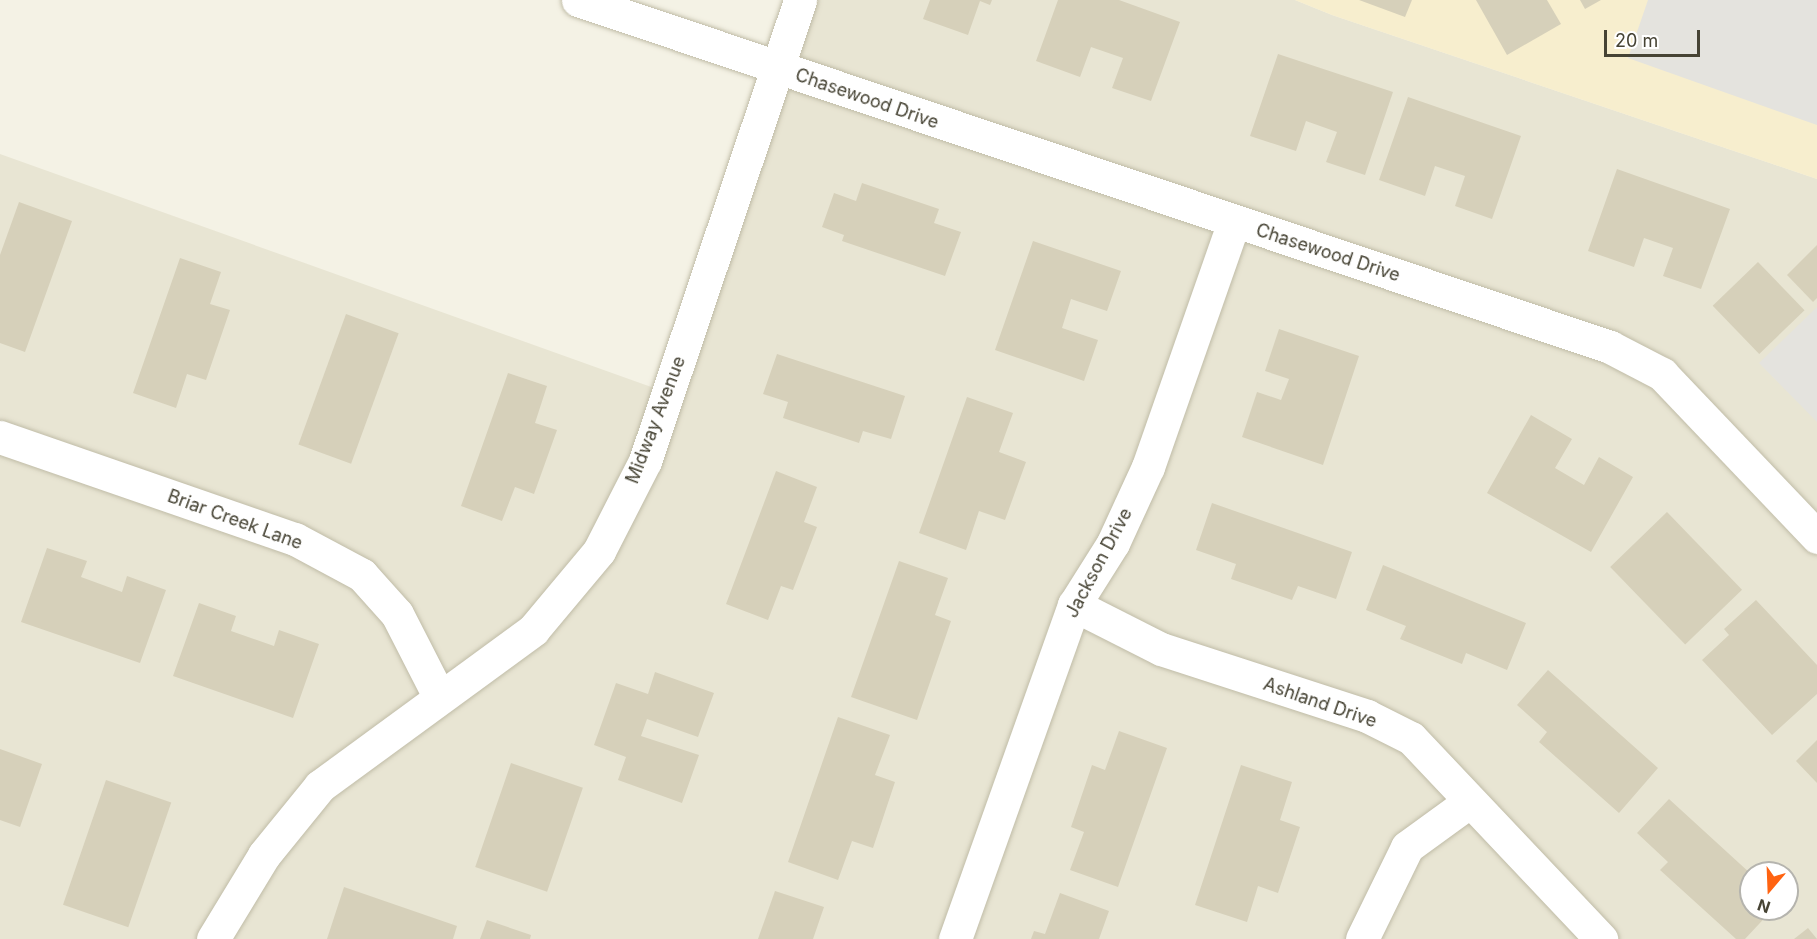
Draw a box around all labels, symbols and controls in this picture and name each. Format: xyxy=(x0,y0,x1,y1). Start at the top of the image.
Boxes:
scale bar xyxy=(1607,18,1703,56)
text: 20 m xyxy=(1615,30,1658,51)
street label: Chasewood Drive xyxy=(792,64,942,134)
street label: Chasewood Drive xyxy=(1253,220,1403,286)
street label: Midway Avenue xyxy=(622,353,690,487)
street label: Briar Creek Lane xyxy=(165,486,305,554)
street label: Jackson Drive xyxy=(1061,504,1137,622)
street label: Ashland Drive xyxy=(1261,674,1379,732)
north arrow xyxy=(1739,861,1799,921)
text: N xyxy=(1755,895,1773,918)

